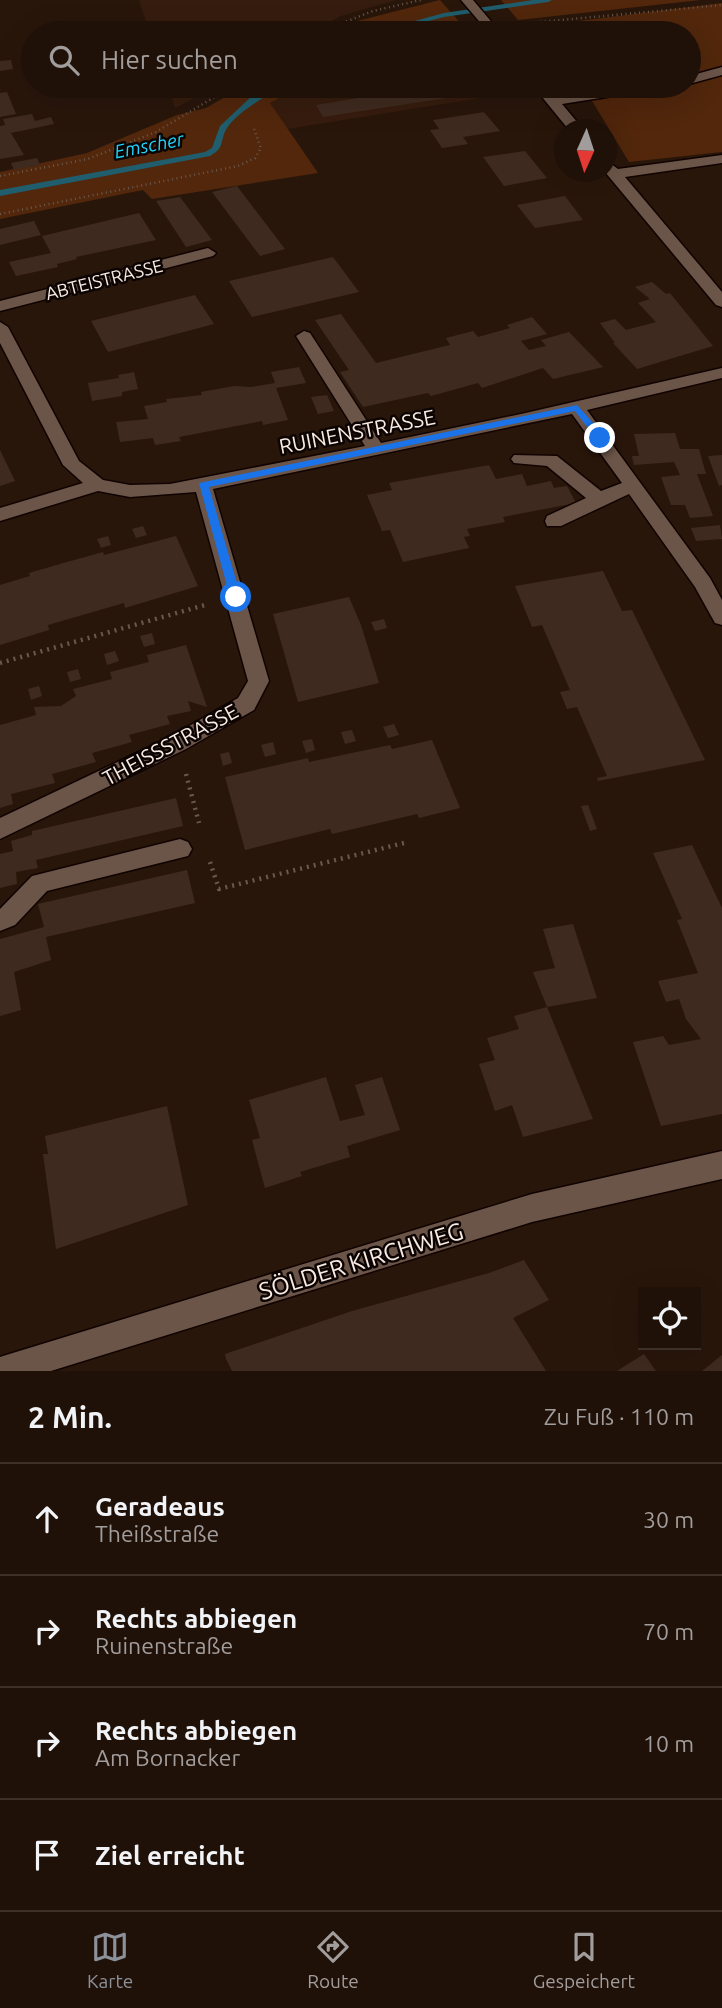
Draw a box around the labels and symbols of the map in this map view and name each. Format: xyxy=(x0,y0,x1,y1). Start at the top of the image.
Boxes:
north arrow xyxy=(554,119,617,182)
water label: Emscher xyxy=(112,127,186,163)
street label: ABTEISTRASSE xyxy=(43,255,165,303)
street label: RUINENSTRASSE xyxy=(277,404,437,458)
route end xyxy=(584,422,615,453)
route start xyxy=(220,581,251,612)
street label: THEISSSTRASSE xyxy=(98,698,242,790)
street label: SÖLDER KIRCHWEG xyxy=(255,1217,467,1305)

